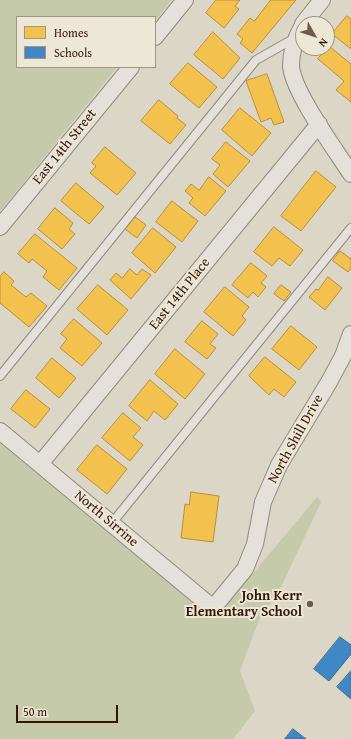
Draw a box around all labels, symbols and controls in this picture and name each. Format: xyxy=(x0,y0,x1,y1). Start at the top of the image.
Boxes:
legend xyxy=(16,16,156,68)
north arrow xyxy=(295,16,335,56)
text: Homes xyxy=(54,24,88,41)
text: N xyxy=(315,35,332,51)
text: Schools xyxy=(54,44,92,61)
street label: East 14th Street xyxy=(30,106,100,188)
street label: East 14th Place xyxy=(146,255,214,333)
street label: North Shill Drive xyxy=(265,392,327,486)
street label: North Sirrine xyxy=(70,487,142,551)
place label: John Kerr Elementary School xyxy=(186,588,302,620)
marker: John Kerr Elementary School xyxy=(305,599,315,609)
scale bar xyxy=(18,697,120,723)
text: 50 m xyxy=(23,703,47,720)

